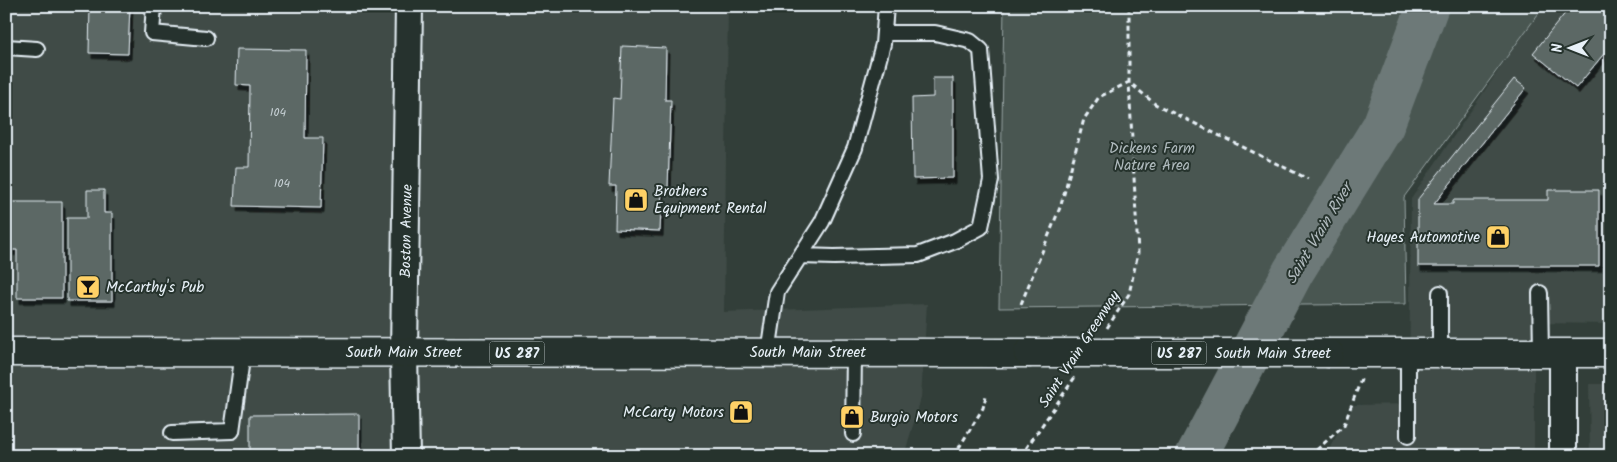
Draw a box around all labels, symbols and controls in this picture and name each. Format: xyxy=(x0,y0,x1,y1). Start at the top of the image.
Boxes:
north arrow xyxy=(1544,22,1594,72)
text: N xyxy=(1547,43,1569,52)
house number: 104 xyxy=(270,103,287,122)
park label: Dickens Farm Nature Area xyxy=(1109,137,1195,178)
house number: 104 xyxy=(274,174,291,193)
water label: Saint Vrain River xyxy=(1279,176,1361,289)
place label: Brothers Equipment Rental xyxy=(654,180,767,221)
street label: Boston Avenue xyxy=(394,184,420,278)
shop icon: Brothers Equipment Rental xyxy=(623,187,649,213)
shop icon: Hayes Automotive xyxy=(1485,224,1511,250)
place label: Hayes Automotive xyxy=(1367,226,1480,250)
bar icon: McCarthy's Pub xyxy=(75,274,101,300)
place label: McCarthy's Pub xyxy=(106,276,204,300)
street label: Saint Vrain Greenway xyxy=(1033,285,1127,413)
street label: South Main Street xyxy=(346,341,462,365)
street label: South Main Street xyxy=(750,341,866,365)
road number: US 287 xyxy=(490,342,544,364)
road number: US 287 xyxy=(1152,342,1206,364)
street label: South Main Street xyxy=(1215,342,1331,366)
shop icon: McCarty Motors xyxy=(728,399,754,425)
place label: McCarty Motors xyxy=(623,401,725,425)
shop icon: Burgio Motors xyxy=(839,404,865,430)
place label: Burgio Motors xyxy=(870,406,958,430)

